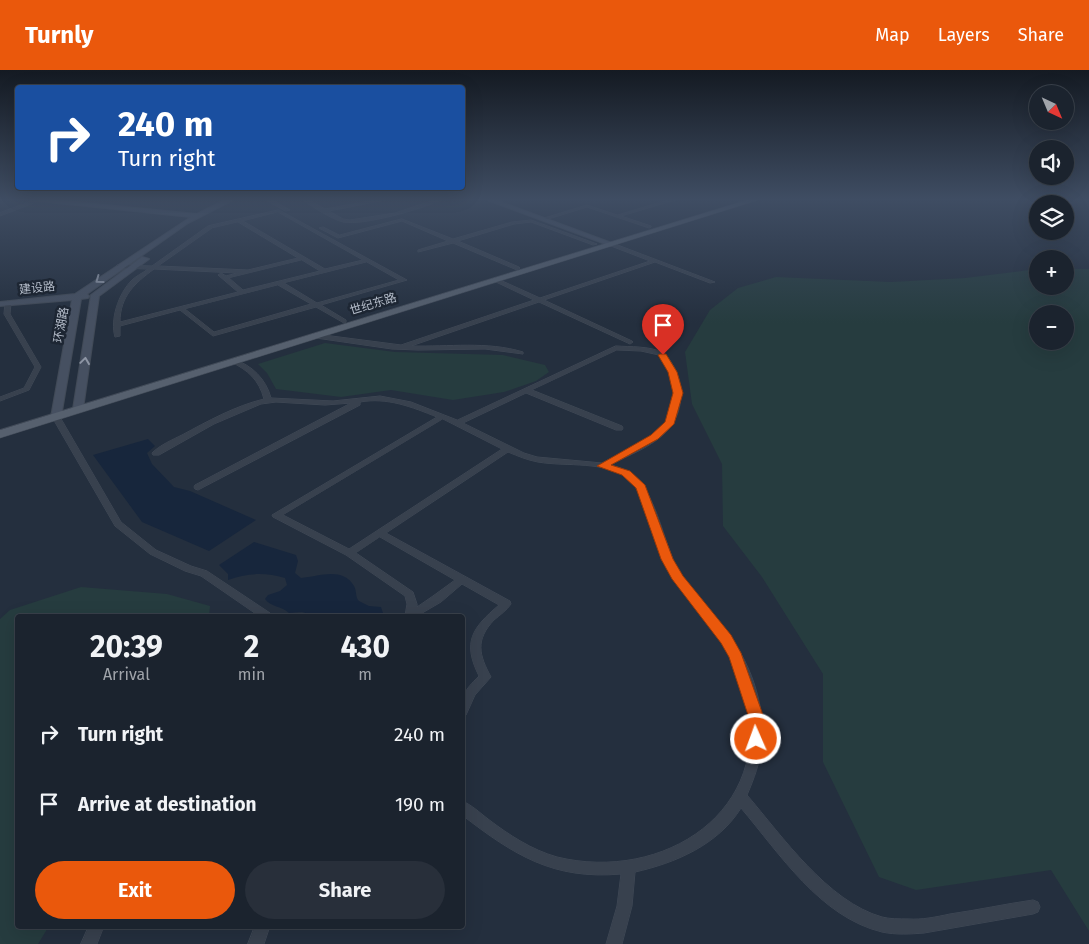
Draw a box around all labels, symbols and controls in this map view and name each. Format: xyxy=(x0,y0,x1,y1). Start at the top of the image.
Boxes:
text: Turnly xyxy=(25,21,94,49)
text: Map xyxy=(875,24,910,46)
text: Layers xyxy=(938,24,990,46)
text: Share xyxy=(1018,24,1064,46)
north arrow xyxy=(1029,85,1074,130)
map controls xyxy=(1029,85,1074,350)
text: 240 m xyxy=(118,103,213,145)
icon: right xyxy=(35,105,100,170)
button: sound xyxy=(1029,140,1074,185)
text: Turn right xyxy=(118,145,215,172)
button: layers xyxy=(1029,195,1074,240)
button: + xyxy=(1029,250,1074,295)
one-way arrow xyxy=(96,275,105,283)
street label: 建设路 xyxy=(18,279,56,297)
street label: 世纪东路 xyxy=(348,290,398,318)
pin xyxy=(642,304,684,355)
button: − xyxy=(1029,305,1074,350)
street label: 环湖路 xyxy=(51,306,71,344)
icon: arrive xyxy=(649,311,677,339)
one-way arrow xyxy=(79,357,90,365)
text: 20:39 xyxy=(90,629,163,665)
text: 2 xyxy=(244,629,259,665)
text: 430 xyxy=(340,629,390,665)
text: Arrival xyxy=(103,665,150,684)
text: min xyxy=(238,665,265,684)
text: m xyxy=(358,665,372,684)
position arrow xyxy=(729,712,781,764)
icon: right xyxy=(35,720,63,748)
text: Turn right xyxy=(78,723,163,746)
text: 240 m xyxy=(394,723,445,746)
icon: arrive xyxy=(35,790,63,818)
text: Arrive at destination xyxy=(78,793,257,816)
text: 190 m xyxy=(395,793,445,816)
button: Exit xyxy=(35,861,235,919)
button: Share xyxy=(245,861,445,919)

